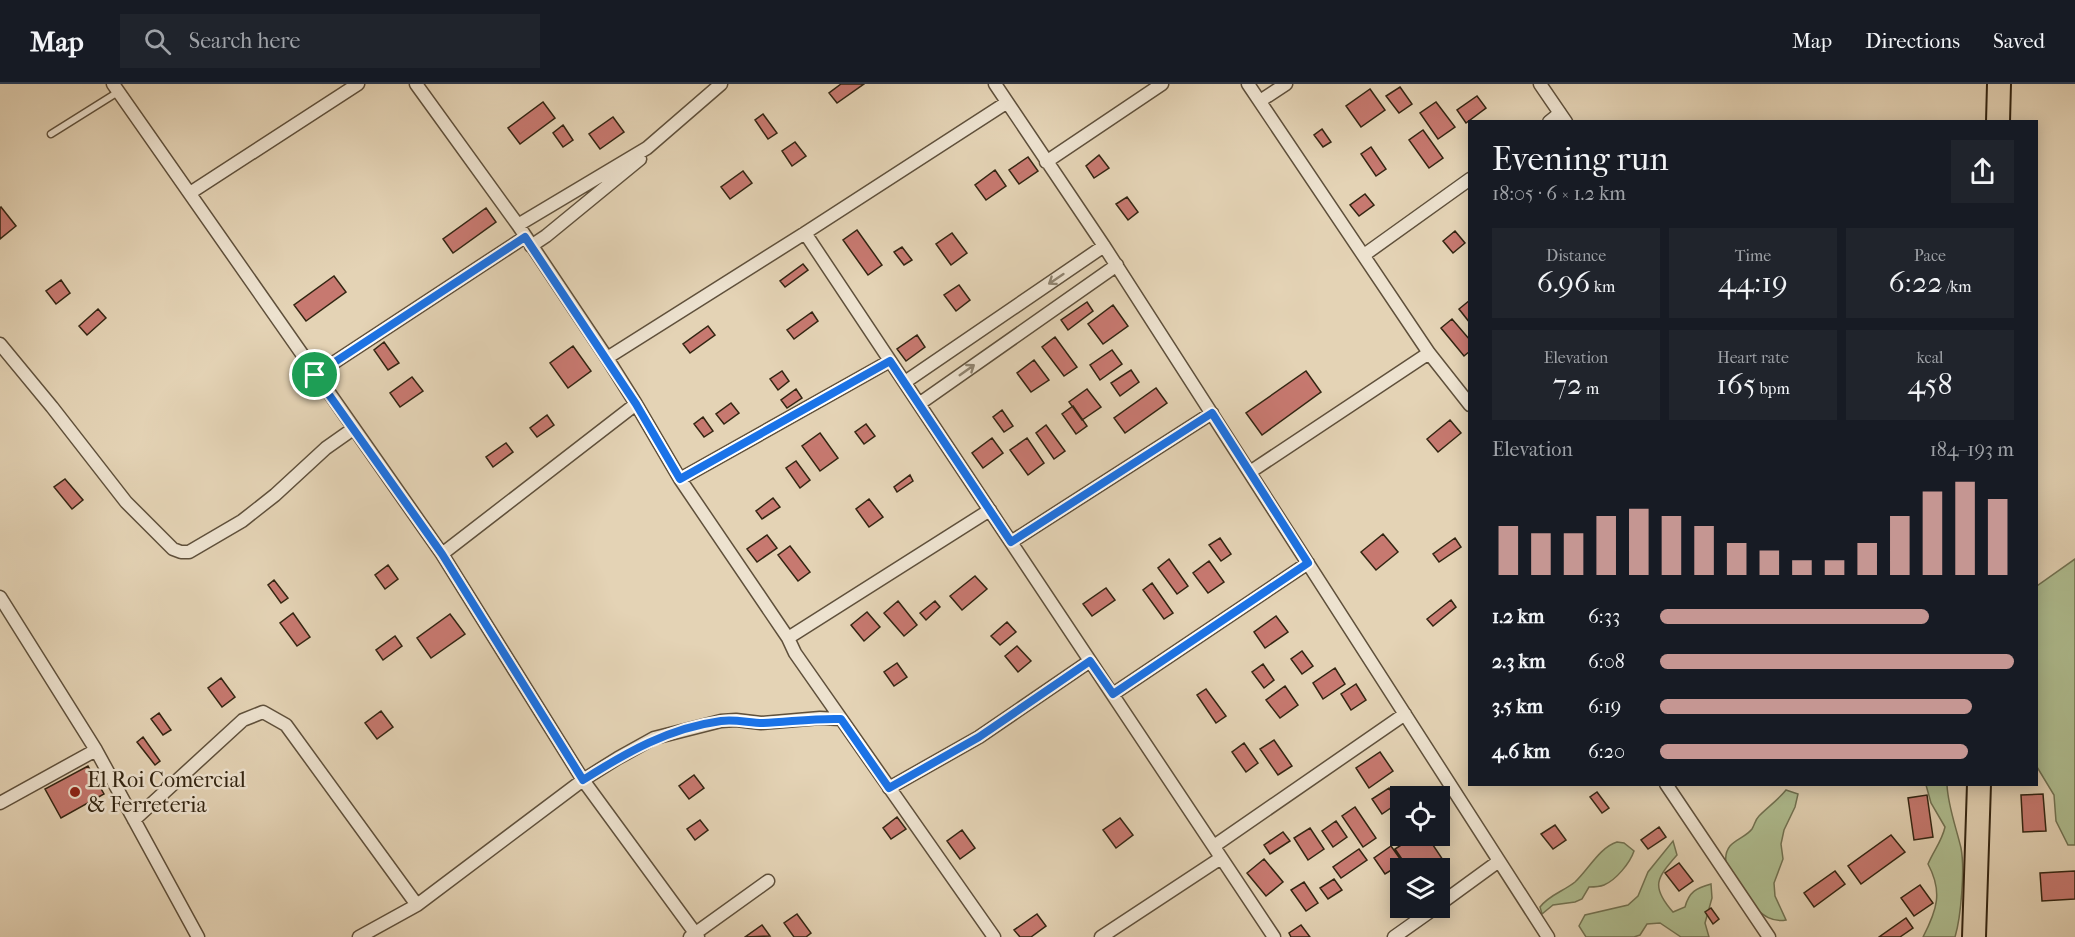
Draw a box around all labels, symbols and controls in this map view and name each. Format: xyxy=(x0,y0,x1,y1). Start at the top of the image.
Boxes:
search box xyxy=(120,14,540,68)
text: Map xyxy=(30,25,84,58)
icon: search xyxy=(141,25,174,58)
text: Search here xyxy=(189,28,300,54)
text: Map xyxy=(1792,29,1832,53)
text: Directions xyxy=(1865,29,1960,53)
text: Saved xyxy=(1993,29,2045,53)
text: Evening run xyxy=(1492,140,1669,179)
button: share xyxy=(1951,140,2014,203)
text: 18:05 · 6 × 1.2 km xyxy=(1492,182,1626,205)
text: Distance xyxy=(1546,246,1606,265)
text: Time xyxy=(1735,246,1771,265)
text: Pace xyxy=(1914,246,1946,265)
text: 6.96 xyxy=(1537,265,1590,300)
text: 44:19 xyxy=(1718,265,1788,300)
text: 6:22 xyxy=(1888,265,1943,300)
one-way arrow xyxy=(1048,273,1065,285)
text: km xyxy=(1590,277,1615,296)
text: /km xyxy=(1943,277,1972,296)
text: Elevation xyxy=(1544,348,1608,367)
text: Heart rate xyxy=(1717,348,1789,367)
text: kcal xyxy=(1917,348,1943,367)
pin xyxy=(289,349,340,400)
icon: arrive xyxy=(298,358,331,391)
one-way arrow xyxy=(958,364,975,376)
text: 72 xyxy=(1553,367,1583,402)
text: 165 xyxy=(1716,367,1756,402)
text: 458 xyxy=(1908,367,1952,402)
text: m xyxy=(1583,379,1599,398)
text: bpm xyxy=(1756,379,1790,398)
text: Elevation xyxy=(1492,438,1573,461)
text: 184–193 m xyxy=(1930,438,2014,461)
text: 1.2 km xyxy=(1492,605,1545,628)
text: 6:33 xyxy=(1588,605,1620,628)
text: 2.3 km xyxy=(1492,650,1546,673)
text: 6:08 xyxy=(1588,650,1625,673)
text: 3.5 km xyxy=(1492,695,1543,718)
text: 6:19 xyxy=(1588,695,1621,718)
text: 4.6 km xyxy=(1492,740,1550,763)
text: 6:20 xyxy=(1588,740,1625,763)
place label: El Roi Comercial & Ferreteria xyxy=(87,767,246,818)
marker: El Roi Comercial & Ferreteria xyxy=(68,785,82,799)
map controls xyxy=(1390,786,1450,918)
button: locate xyxy=(1390,786,1450,846)
button: layers xyxy=(1390,858,1450,918)

